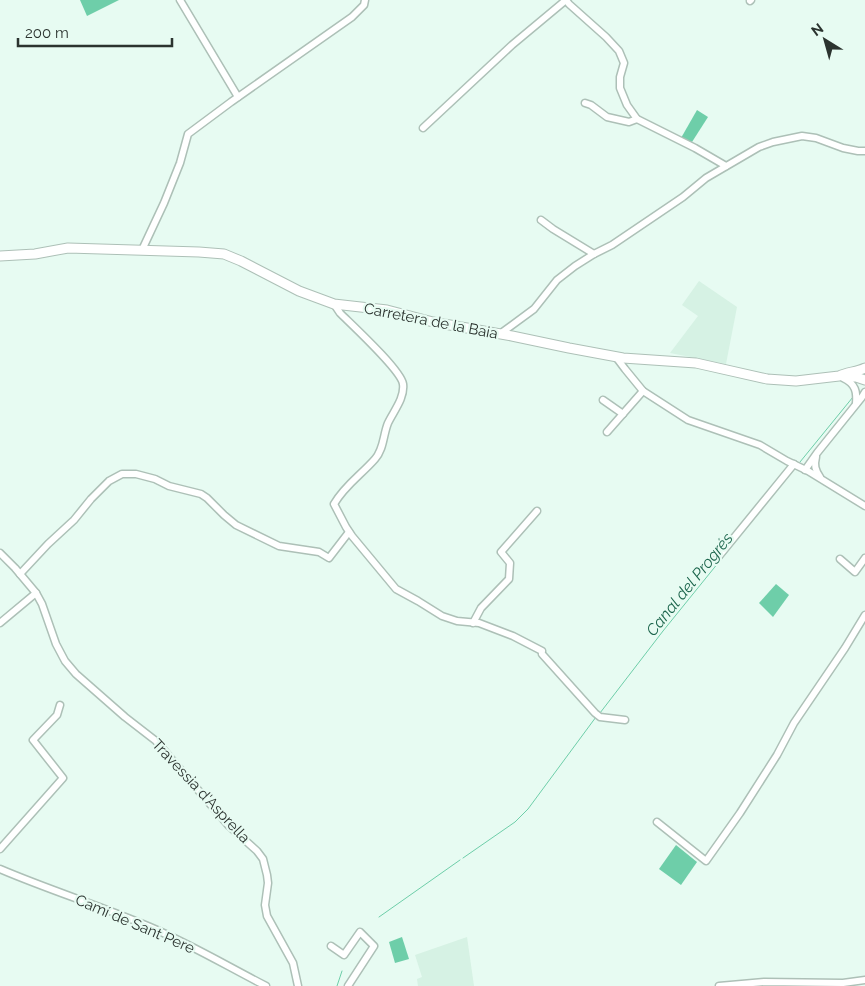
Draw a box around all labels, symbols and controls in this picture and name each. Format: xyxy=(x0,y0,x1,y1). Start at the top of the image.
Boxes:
scale bar xyxy=(18,15,171,47)
north arrow xyxy=(800,15,850,65)
text: N xyxy=(808,20,826,39)
text: 200 m xyxy=(25,24,69,42)
street label: Carretera de la Baia xyxy=(362,299,500,343)
water label: Canal del Progrés xyxy=(642,529,737,640)
street label: Travessia d'Asprella xyxy=(148,735,254,847)
street label: Camí de Sant Pere xyxy=(73,891,198,957)

